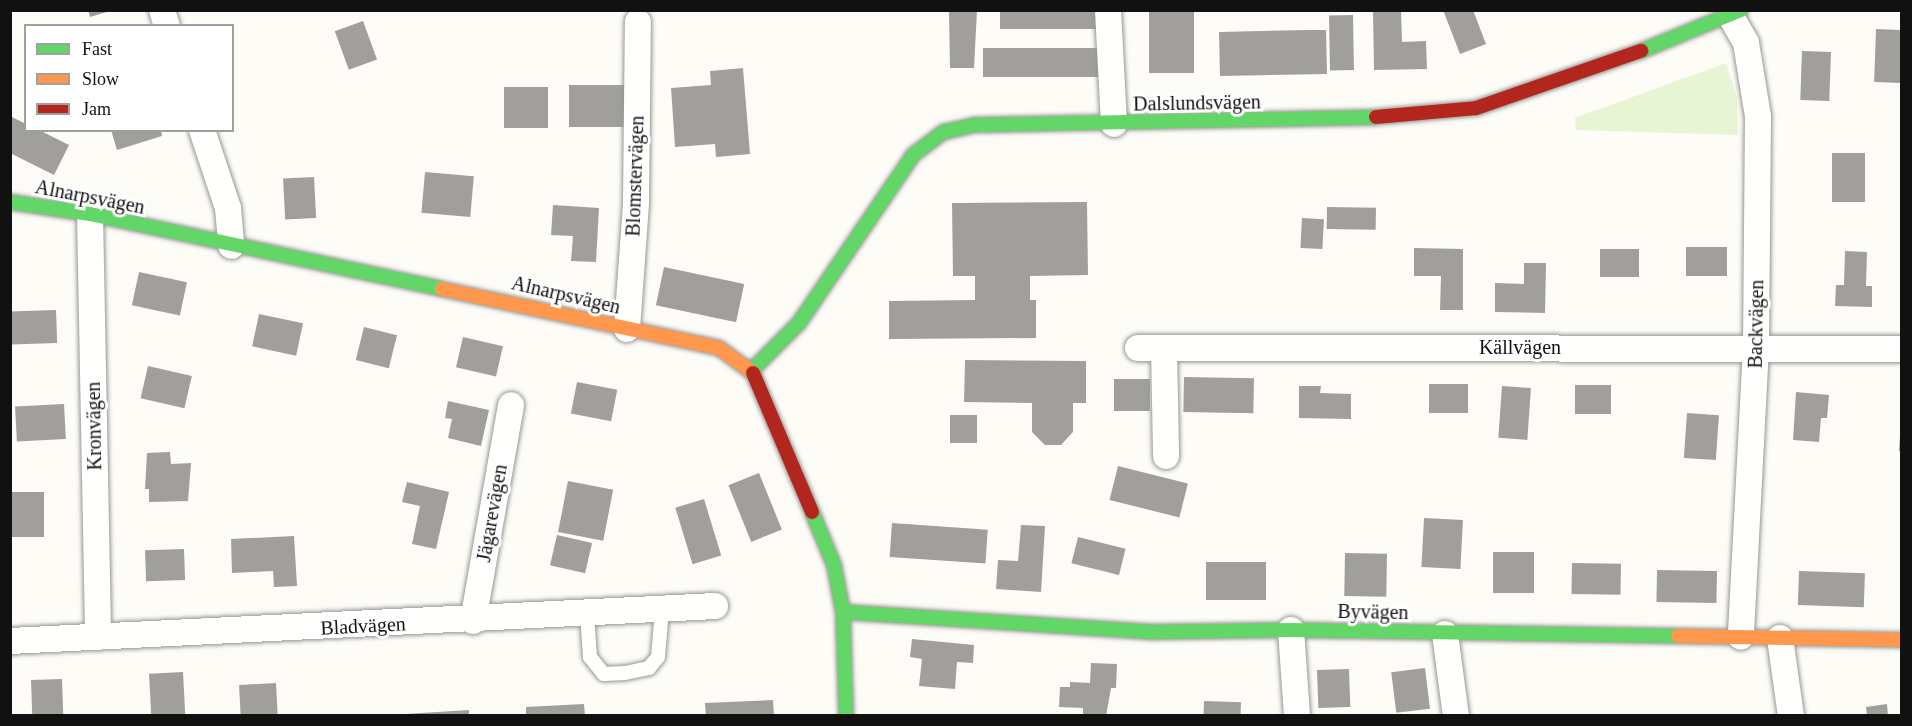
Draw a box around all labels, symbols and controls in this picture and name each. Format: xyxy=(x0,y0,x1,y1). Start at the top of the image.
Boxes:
legend xyxy=(24,24,234,132)
text: Fast xyxy=(82,39,112,59)
text: Slow xyxy=(82,69,119,89)
street label: Dalslundsvägen xyxy=(1133,90,1261,116)
text: Jam xyxy=(82,99,111,119)
street label: Blomstervägen xyxy=(621,115,649,237)
street label: Alnarpsvägen xyxy=(33,175,147,219)
street label: Alnarpsvägen xyxy=(509,271,623,319)
street label: Backvägen xyxy=(1743,279,1769,369)
street label: Källvägen xyxy=(1479,335,1561,359)
street label: Kronvägen xyxy=(81,381,107,471)
street label: Jägarevägen xyxy=(472,462,512,564)
street label: Byvägen xyxy=(1337,599,1409,625)
street label: Bladvägen xyxy=(320,612,406,640)

